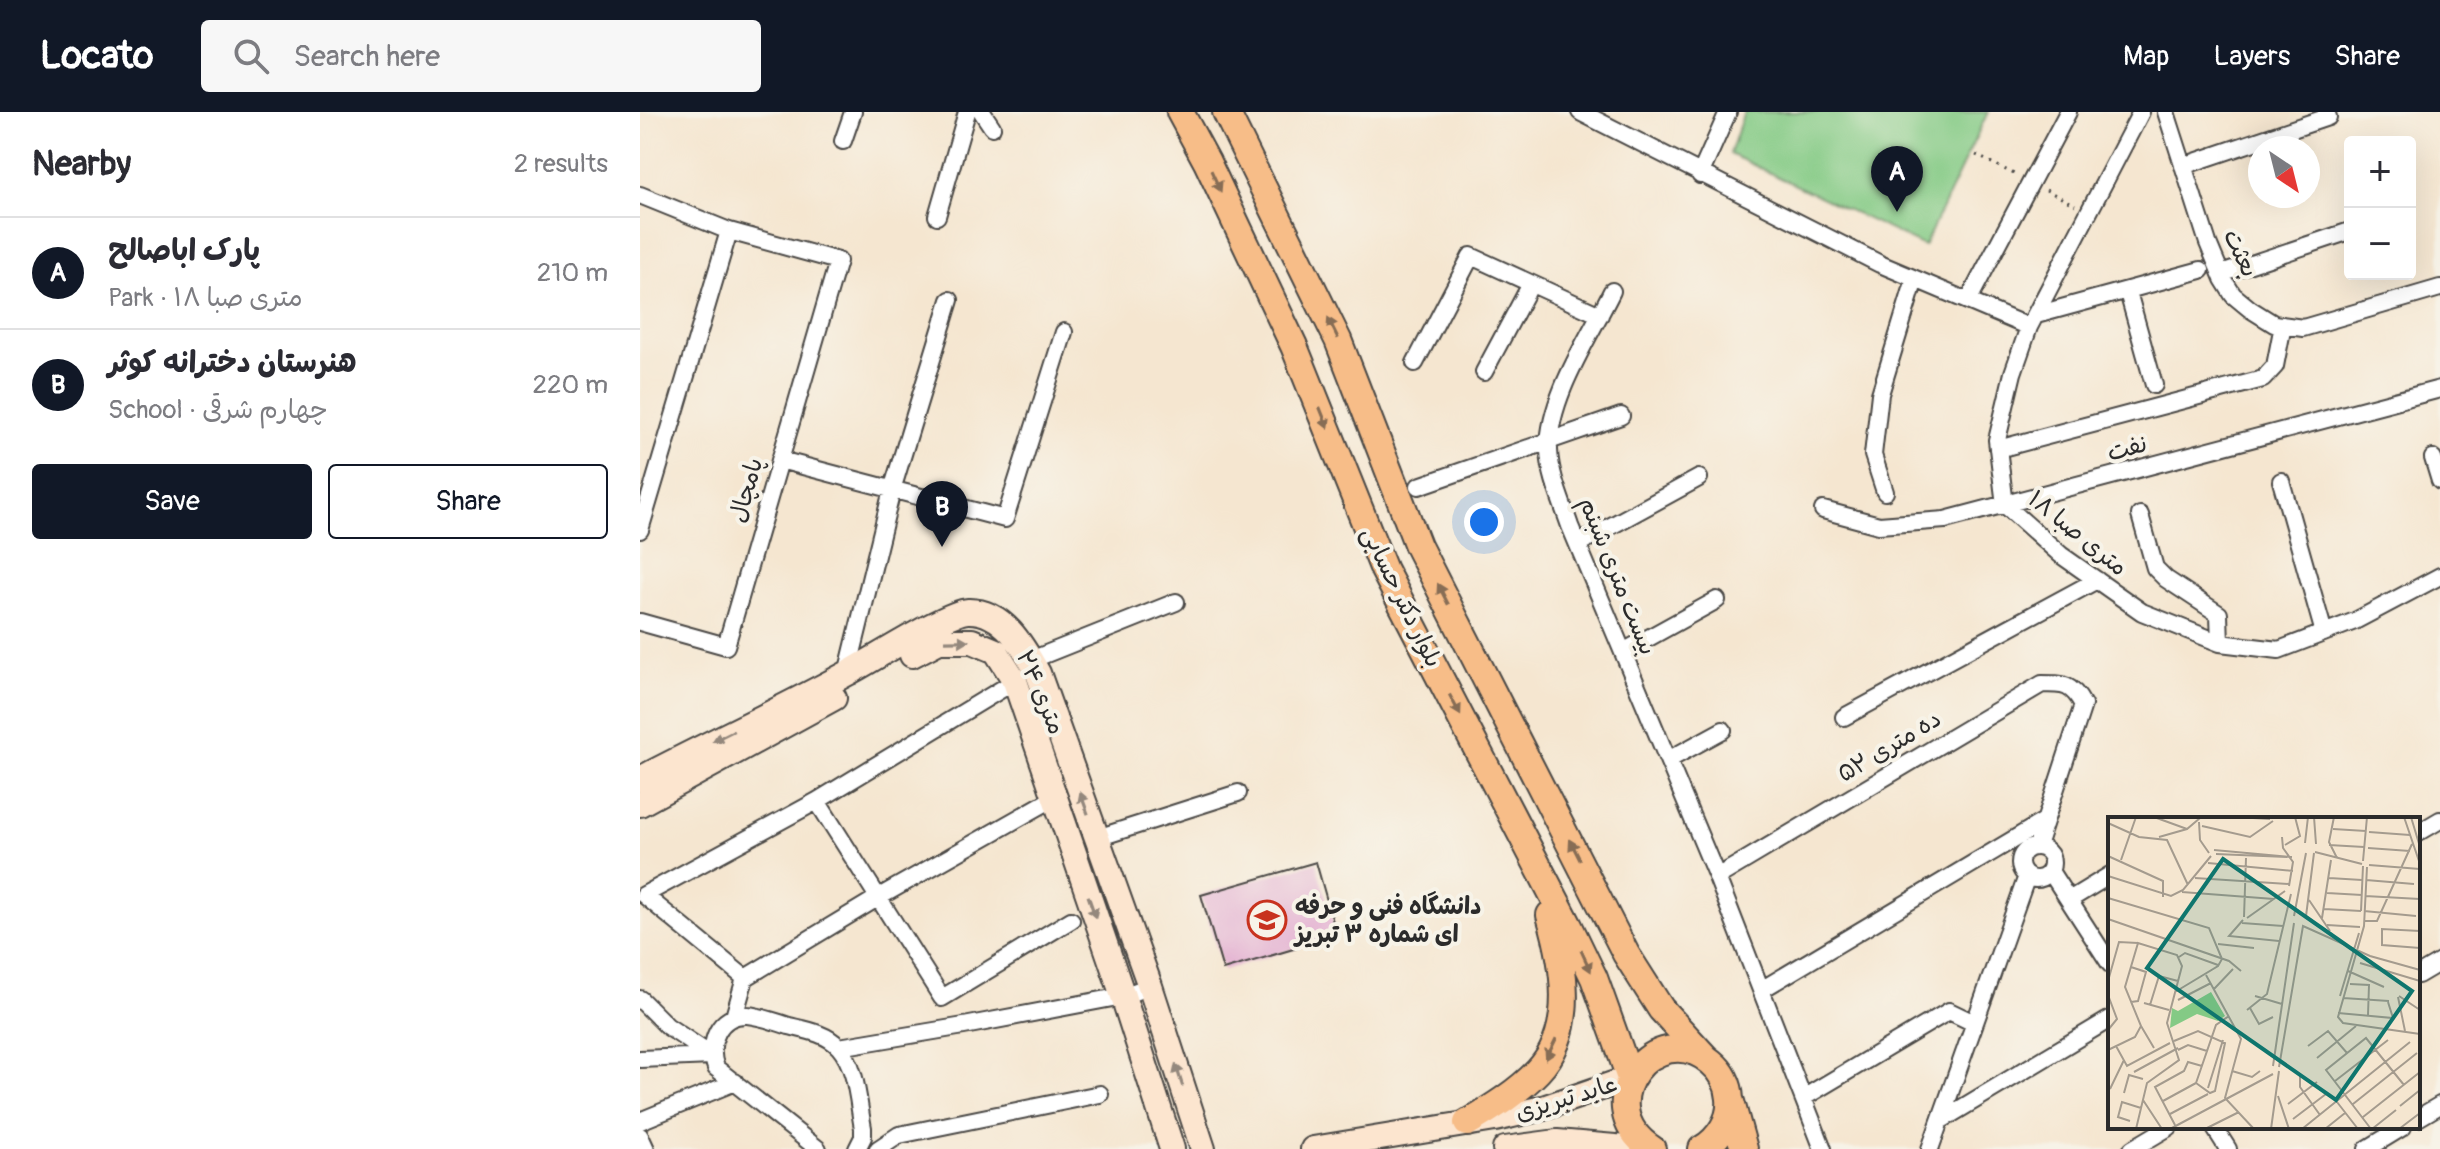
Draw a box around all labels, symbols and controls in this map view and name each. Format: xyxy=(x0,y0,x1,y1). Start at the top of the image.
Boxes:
search box xyxy=(201,20,761,92)
text: Locato xyxy=(40,32,153,80)
icon: search xyxy=(229,34,273,78)
text: Search here xyxy=(293,38,440,75)
text: Map xyxy=(2123,39,2169,74)
text: Layers xyxy=(2213,39,2290,74)
text: Share xyxy=(2334,39,2400,74)
north arrow xyxy=(2248,136,2320,208)
map controls xyxy=(2344,136,2416,280)
button: + xyxy=(2344,136,2416,208)
text: Nearby xyxy=(32,143,131,186)
pin: A xyxy=(1871,146,1923,212)
text: 2 results xyxy=(514,148,608,180)
one-way arrow xyxy=(1209,170,1223,193)
button: − xyxy=(2344,208,2416,280)
street label: بعثت xyxy=(2217,225,2264,282)
text: پارک اباصالح xyxy=(108,232,260,269)
text: A xyxy=(50,257,66,289)
text: 210 m xyxy=(537,257,608,289)
text: Park · متری صبا ۱۸ xyxy=(108,282,303,314)
one-way arrow xyxy=(1326,317,1340,340)
text: هنرستان دخترانه کوثر xyxy=(108,344,357,381)
text: B xyxy=(51,369,65,401)
text: 220 m xyxy=(532,369,608,401)
text: School · چهارم شرقی xyxy=(108,394,328,426)
one-way arrow xyxy=(1318,406,1331,430)
street label: نفت xyxy=(2104,429,2150,468)
street label: پامچال xyxy=(723,454,770,526)
button: Save xyxy=(32,464,312,539)
button: Share xyxy=(328,464,608,539)
pin: B xyxy=(916,481,968,547)
street label: متری صبا ۱۸ xyxy=(2022,485,2133,582)
street label: بیست متری شبنم xyxy=(1570,493,1662,661)
your location xyxy=(1464,502,1504,542)
street label: بلوار دکتر حسابی xyxy=(1355,522,1448,672)
one-way arrow xyxy=(1437,583,1451,605)
one-way arrow xyxy=(945,635,970,647)
street label: ۲۴ متری xyxy=(1010,646,1071,739)
one-way arrow xyxy=(1448,693,1461,716)
street label: ده متری ۵۲ xyxy=(1832,704,1946,789)
one-way arrow xyxy=(712,730,735,743)
one-way arrow xyxy=(1078,791,1090,815)
inset map xyxy=(2108,817,2420,1129)
one-way arrow xyxy=(1568,839,1581,862)
place label: دانشگاه فنی و حرفه ای شماره ۳ تبریز xyxy=(1293,891,1481,949)
one-way arrow xyxy=(1086,895,1099,919)
school or university icon: دانشگاه فنی و حرفه ای شماره ۳ تبریز xyxy=(1246,899,1288,941)
one-way arrow xyxy=(1579,950,1593,973)
one-way arrow xyxy=(1544,1038,1557,1061)
one-way arrow xyxy=(1172,1063,1185,1087)
street label: عابد تبریزی xyxy=(1512,1069,1621,1128)

